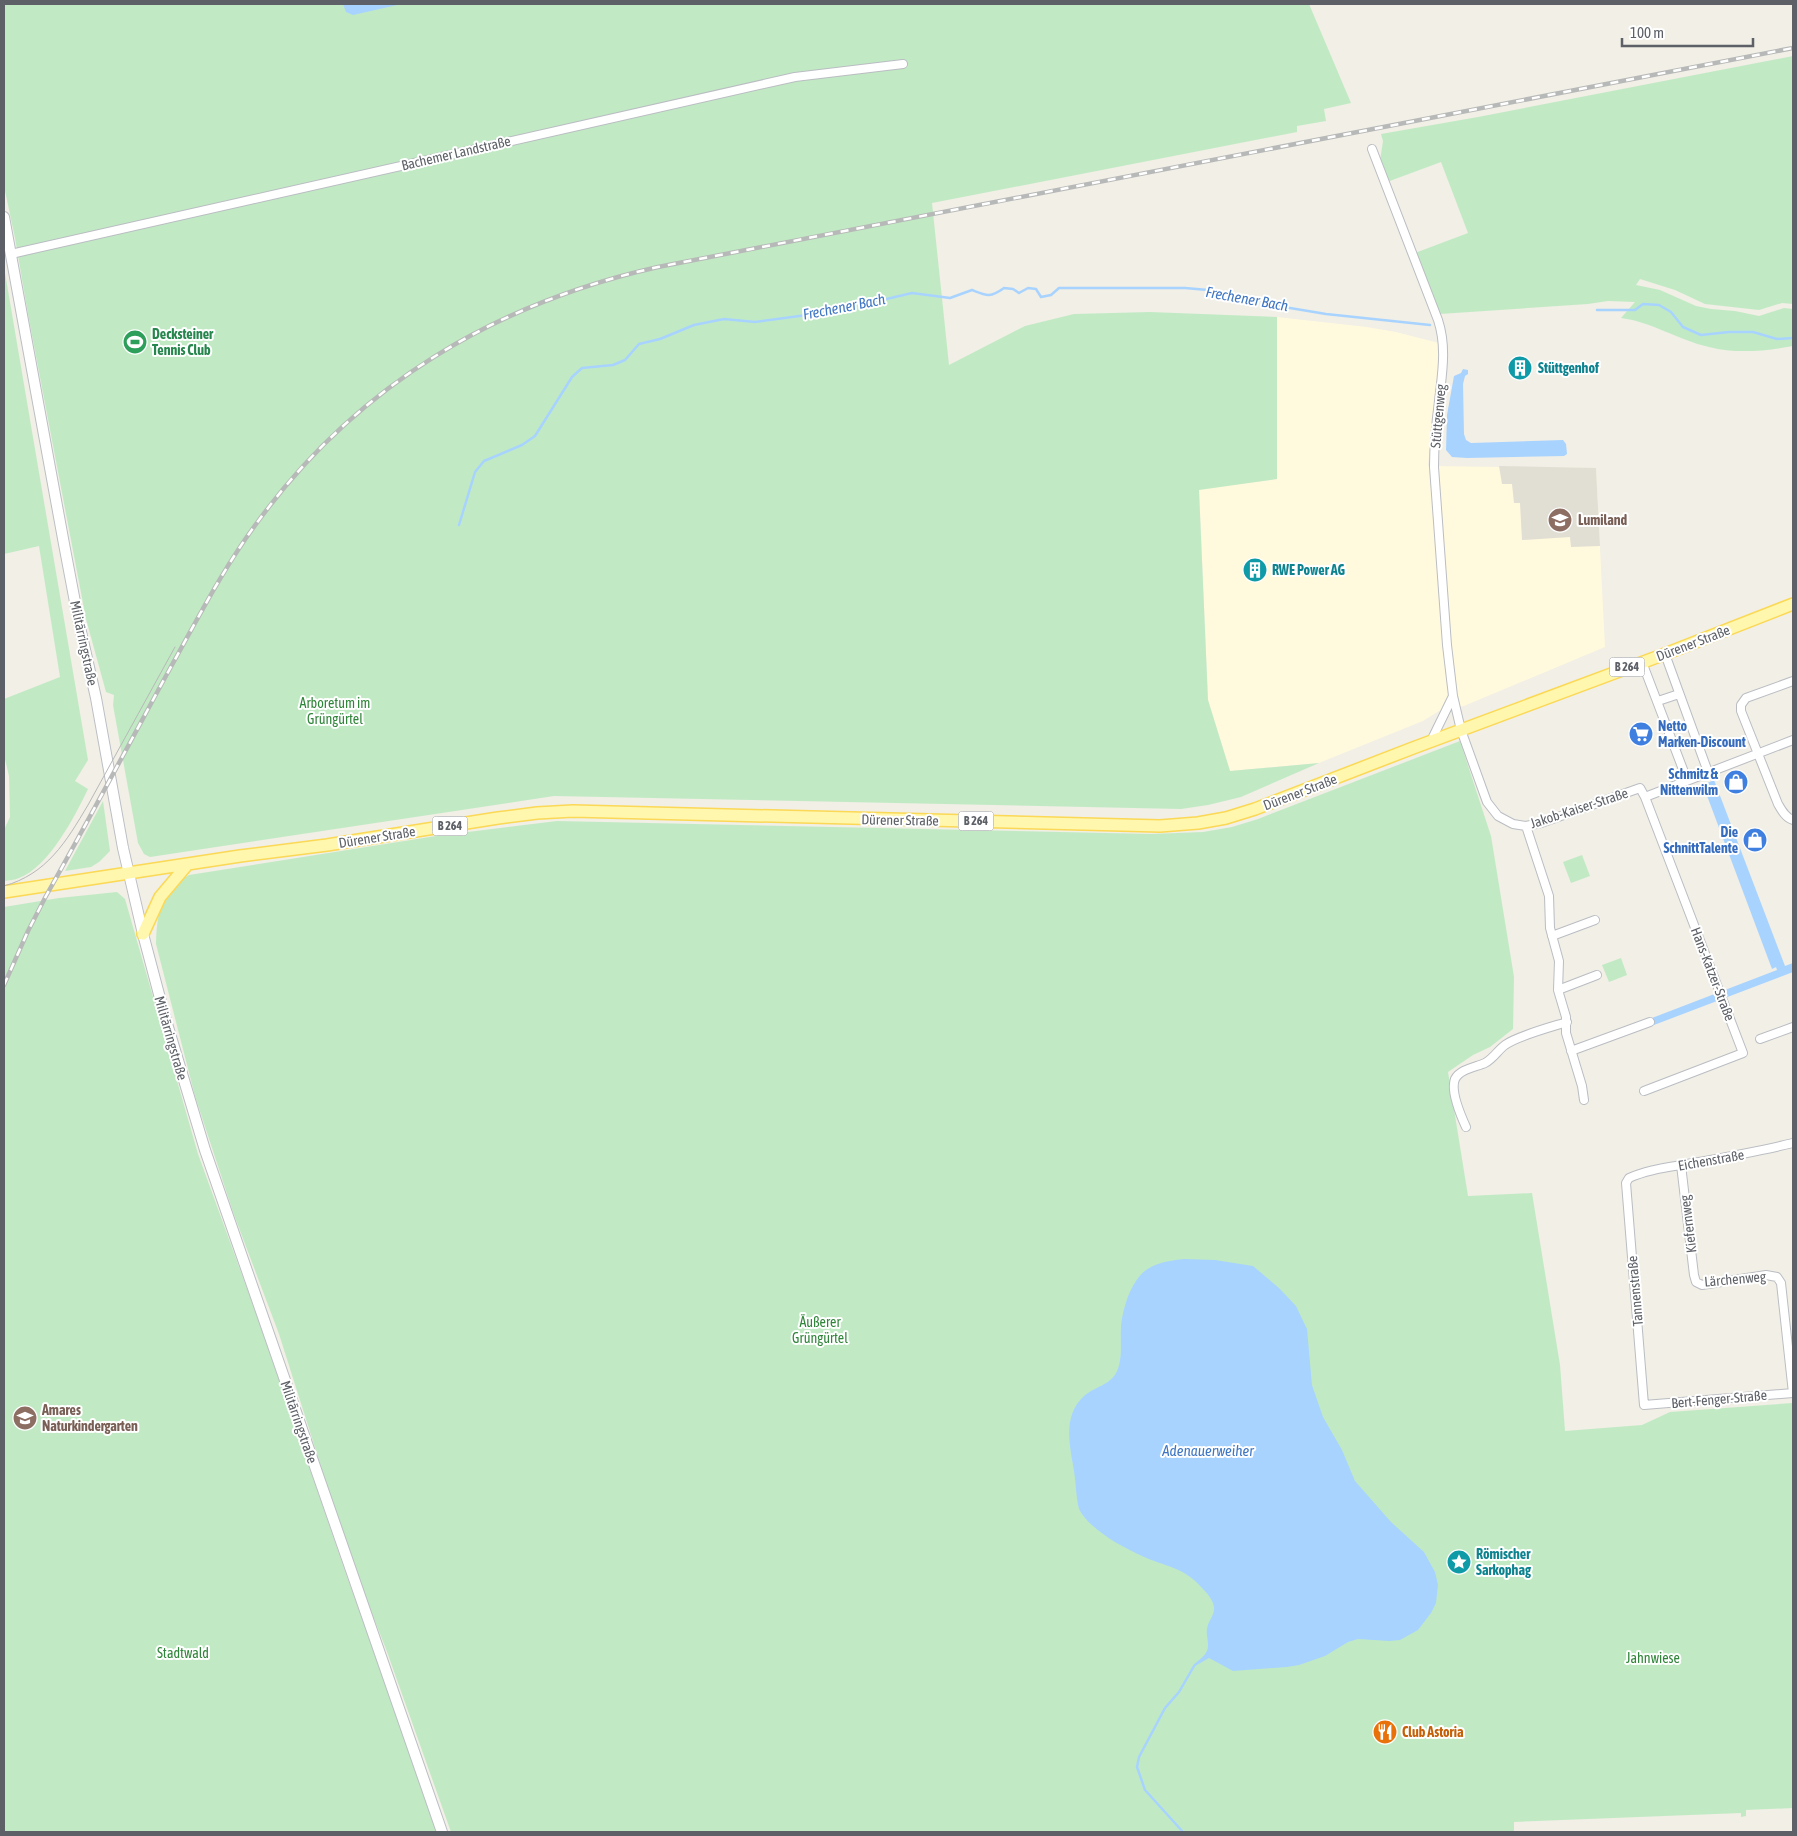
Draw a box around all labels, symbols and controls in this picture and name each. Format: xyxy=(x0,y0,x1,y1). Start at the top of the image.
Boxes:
scale bar xyxy=(1622,15,1753,47)
text: 100 m xyxy=(1630,24,1664,41)
street label: Bachemer Landstraße xyxy=(400,133,512,173)
water label: Frechener Bach xyxy=(1205,283,1290,314)
water label: Frechener Bach xyxy=(801,290,886,323)
place label: Decksteiner Tennis Club xyxy=(152,326,214,358)
sports icon: Decksteiner Tennis Club xyxy=(122,329,148,355)
building icon: Stüttgenhof xyxy=(1507,355,1533,381)
place label: Stüttgenhof xyxy=(1538,360,1599,376)
street label: Stüttgenweg xyxy=(1427,383,1449,449)
school or university icon: Lumiland xyxy=(1547,507,1573,533)
place label: Lumiland xyxy=(1578,512,1627,528)
building icon: RWE Power AG xyxy=(1242,557,1268,583)
place label: RWE Power AG xyxy=(1272,562,1346,578)
street label: Militärringstraße xyxy=(67,599,101,687)
street label: Dürener Straße xyxy=(1654,622,1732,664)
road number: B 264 xyxy=(1610,658,1644,676)
park label: Arboretum im Grüngürtel xyxy=(300,695,370,727)
place label: Netto Marken-Discount xyxy=(1658,718,1746,750)
supermarket icon: Netto Marken-Discount xyxy=(1628,721,1654,747)
place label: Schmitz & Nittenwilm xyxy=(1660,766,1719,798)
shop icon: Schmitz & Nittenwilm xyxy=(1723,769,1749,795)
street label: Dürener Straße xyxy=(1261,771,1339,813)
street label: Jakob-Kaiser-Straße xyxy=(1528,785,1630,831)
street label: Dürener Straße xyxy=(861,811,939,829)
road number: B 264 xyxy=(958,811,994,830)
road number: B 264 xyxy=(432,816,468,836)
street label: Dürener Straße xyxy=(337,823,417,851)
place label: Die SchnittTalente xyxy=(1663,824,1738,856)
shop icon: Die SchnittTalente xyxy=(1742,827,1768,853)
street label: Hans-Katzer-Straße xyxy=(1688,925,1738,1023)
street label: Militärringstraße xyxy=(151,994,191,1082)
street label: Eichenstraße xyxy=(1677,1146,1745,1174)
street label: Kiefernweg xyxy=(1677,1194,1699,1254)
street label: Tannenstraße xyxy=(1624,1255,1646,1327)
street label: Lärchenweg xyxy=(1704,1268,1766,1290)
park label: Äußerer Grüngürtel xyxy=(792,1314,848,1346)
street label: Militärringstraße xyxy=(277,1378,321,1466)
street label: Bert-Fenger-Straße xyxy=(1671,1387,1767,1411)
place label: Amares Naturkindergarten xyxy=(41,1402,138,1434)
school or university icon: Amares Naturkindergarten xyxy=(12,1405,38,1431)
water label: Adenauerweiher xyxy=(1161,1442,1254,1459)
place label: Römischer Sarkophag xyxy=(1476,1546,1532,1578)
place icon: Römischer Sarkophag xyxy=(1446,1549,1472,1575)
park label: Stadtwald xyxy=(157,1645,209,1661)
park label: Jahnwiese xyxy=(1626,1650,1680,1666)
restaurant icon: Club Astoria xyxy=(1372,1719,1398,1745)
place label: Club Astoria xyxy=(1402,1724,1464,1740)

